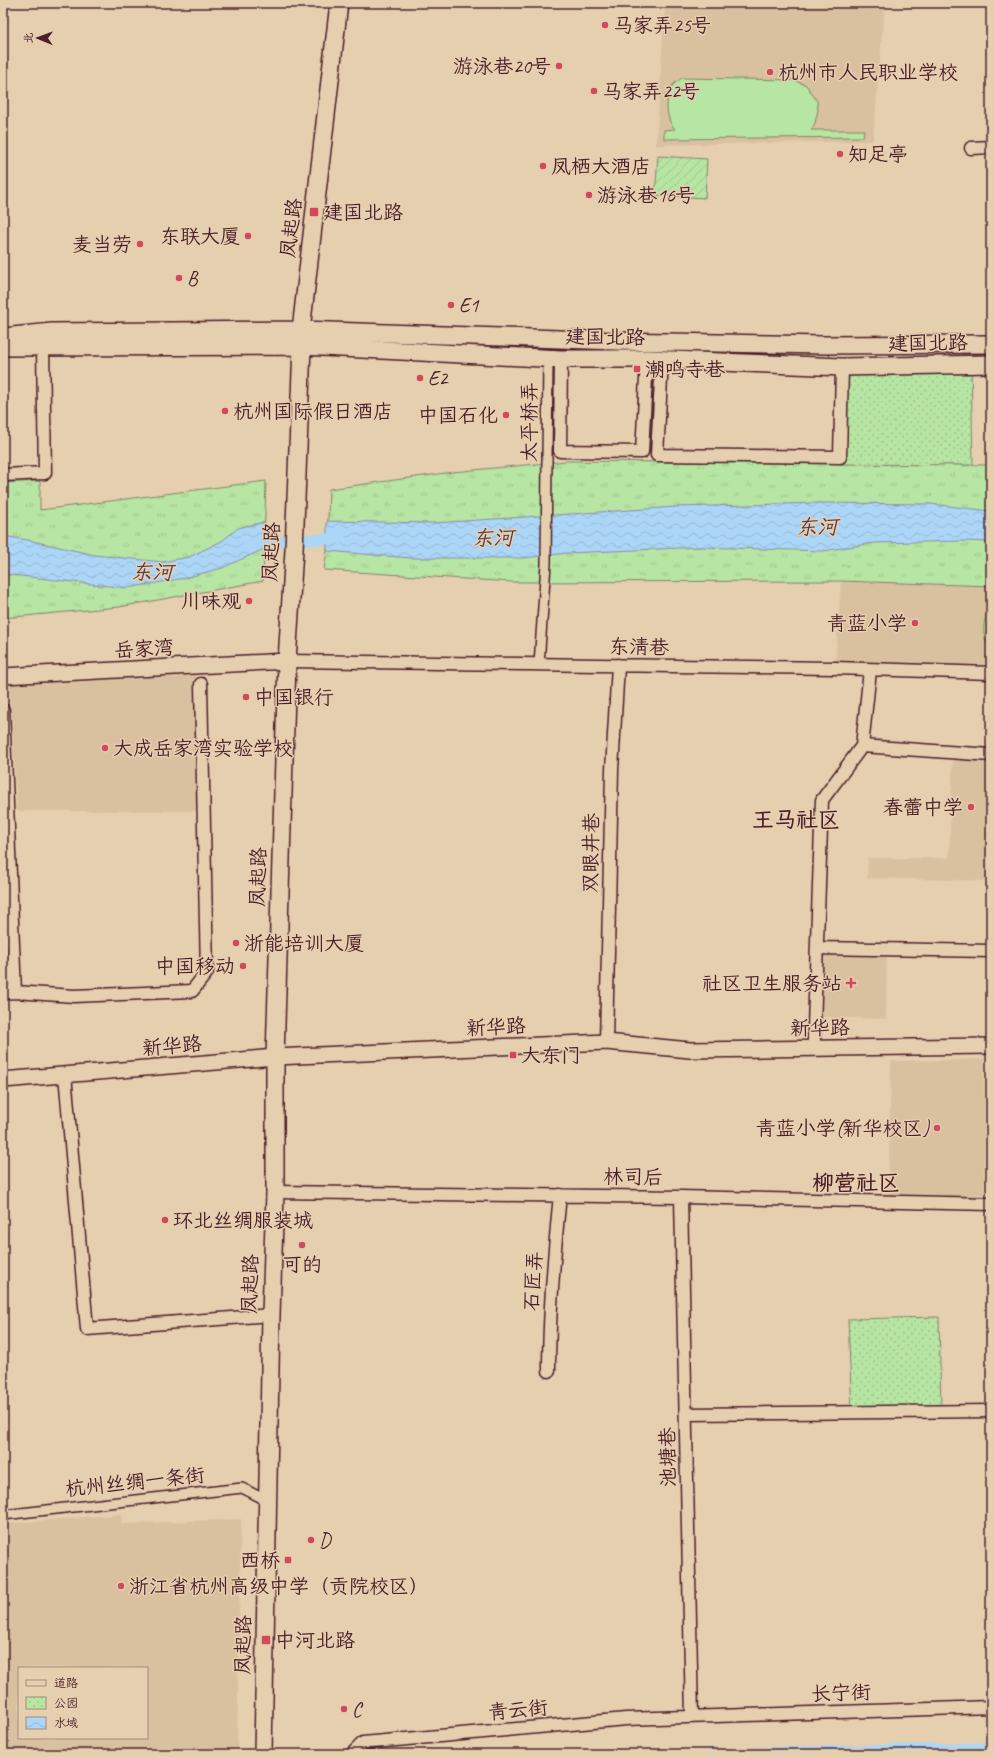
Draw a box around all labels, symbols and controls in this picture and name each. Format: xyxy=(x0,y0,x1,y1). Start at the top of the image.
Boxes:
place label: 马家弄25号 xyxy=(613,13,711,38)
north arrow xyxy=(18,18,58,58)
marker: 马家弄25号 xyxy=(600,20,610,30)
text: 北 xyxy=(21,32,35,43)
place label: 游泳巷20号 xyxy=(453,54,551,79)
place label: 杭州市人民职业学校 xyxy=(778,60,958,85)
marker: 游泳巷20号 xyxy=(554,61,564,71)
marker: 杭州市人民职业学校 xyxy=(765,67,775,77)
place label: 马家弄22号 xyxy=(602,79,700,104)
marker: 马家弄22号 xyxy=(589,86,599,96)
place label: 知足亭 xyxy=(848,142,908,167)
marker: 知足亭 xyxy=(835,149,845,159)
place label: 凤栖大酒店 xyxy=(551,154,651,179)
marker: 凤栖大酒店 xyxy=(538,161,548,171)
place label: 游泳巷16号 xyxy=(597,183,695,208)
marker: 游泳巷16号 xyxy=(584,190,594,200)
street label: 凤起路 xyxy=(275,196,307,259)
place label: 建国北路 xyxy=(323,200,404,225)
marker: 建国北路 xyxy=(308,206,320,218)
place label: 东联大厦 xyxy=(160,224,240,249)
marker: 东联大厦 xyxy=(243,231,253,241)
place label: 麦当劳 xyxy=(72,232,132,257)
marker: 麦当劳 xyxy=(135,239,145,249)
place label: B xyxy=(187,266,199,291)
marker: B xyxy=(174,273,184,283)
place label: E1 xyxy=(459,293,480,318)
marker: E1 xyxy=(446,300,456,310)
street label: 建国北路 xyxy=(565,324,646,350)
street label: 建国北路 xyxy=(888,330,969,356)
place label: 潮鸣寺巷 xyxy=(645,357,726,382)
marker: 潮鸣寺巷 xyxy=(632,364,642,374)
place label: E2 xyxy=(428,366,450,391)
marker: E2 xyxy=(415,373,425,383)
street label: 太平桥弄 xyxy=(517,382,542,462)
place label: 杭州国际假日酒店 xyxy=(233,399,393,424)
place label: 中国石化 xyxy=(418,403,498,428)
marker: 杭州国际假日酒店 xyxy=(220,406,230,416)
marker: 中国石化 xyxy=(501,410,511,420)
water label: 东河 xyxy=(796,514,841,540)
street label: 凤起路 xyxy=(257,520,285,583)
water label: 东河 xyxy=(472,525,517,551)
water label: 东河 xyxy=(131,559,176,585)
place label: 川味观 xyxy=(181,589,241,614)
marker: 川味观 xyxy=(244,596,254,606)
place label: 青蓝小学 xyxy=(827,611,907,636)
marker: 青蓝小学 xyxy=(910,618,920,628)
street label: 东清巷 xyxy=(609,634,670,660)
street label: 岳家湾 xyxy=(113,635,175,663)
place label: 中国银行 xyxy=(254,685,334,710)
marker: 中国银行 xyxy=(241,692,251,702)
place label: 大成岳家湾实验学校 xyxy=(113,736,293,761)
marker: 大成岳家湾实验学校 xyxy=(100,743,110,753)
place label: 春蕾中学 xyxy=(883,795,963,820)
marker: 春蕾中学 xyxy=(966,802,976,812)
district label: 王马社区 xyxy=(752,806,840,834)
street label: 双眼井巷 xyxy=(578,812,604,893)
street label: 凤起路 xyxy=(244,846,272,907)
place label: 浙能培训大厦 xyxy=(244,931,364,956)
marker: 浙能培训大厦 xyxy=(231,938,241,948)
place label: 中国移动 xyxy=(155,954,235,979)
marker: 中国移动 xyxy=(238,961,248,971)
place label: 社区卫生服务站 xyxy=(702,971,842,996)
marker: 社区卫生服务站 xyxy=(845,977,857,989)
street label: 新华路 xyxy=(465,1013,528,1041)
street label: 新华路 xyxy=(790,1015,851,1041)
street label: 新华路 xyxy=(141,1031,204,1061)
place label: 大东门 xyxy=(521,1043,581,1068)
marker: 大东门 xyxy=(508,1050,518,1060)
place label: 青蓝小学(新华校区) xyxy=(756,1116,930,1141)
marker: 青蓝小学(新华校区) xyxy=(932,1123,942,1133)
street label: 林司后 xyxy=(603,1164,663,1190)
district label: 柳营社区 xyxy=(812,1169,900,1197)
place label: 环北丝绸服装城 xyxy=(173,1208,313,1233)
marker: 环北丝绸服装城 xyxy=(160,1215,170,1225)
marker: 可的 xyxy=(297,1240,307,1250)
street label: 石匠弄 xyxy=(518,1250,548,1312)
place label: 可的 xyxy=(282,1252,322,1277)
street label: 凤起路 xyxy=(236,1253,264,1314)
street label: 池塘巷 xyxy=(655,1426,681,1487)
street label: 杭州丝绸一条街 xyxy=(64,1462,206,1502)
place label: D xyxy=(319,1528,332,1553)
marker: D xyxy=(306,1535,316,1545)
place label: 西桥 xyxy=(240,1548,280,1573)
marker: 西桥 xyxy=(283,1555,293,1565)
place label: 浙江省杭州高级中学（贡院校区） xyxy=(129,1574,429,1599)
marker: 浙江省杭州高级中学（贡院校区） xyxy=(116,1581,126,1591)
street label: 凤起路 xyxy=(230,1614,256,1675)
place label: 中河北路 xyxy=(275,1628,356,1653)
marker: 中河北路 xyxy=(260,1634,272,1646)
legend xyxy=(18,1667,148,1739)
text: 道路 xyxy=(54,1675,78,1691)
street label: 长宁街 xyxy=(811,1679,871,1707)
text: 公园 xyxy=(54,1695,78,1711)
street label: 青云街 xyxy=(487,1695,549,1725)
place label: C xyxy=(352,1697,364,1722)
marker: C xyxy=(339,1704,349,1714)
text: 水域 xyxy=(54,1715,78,1731)

